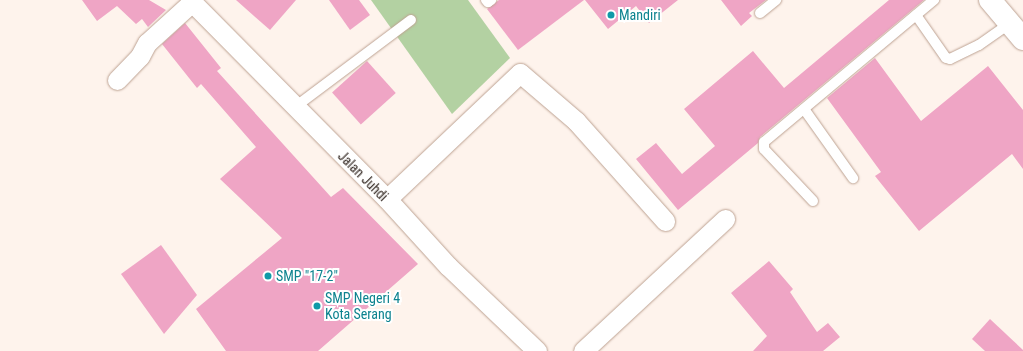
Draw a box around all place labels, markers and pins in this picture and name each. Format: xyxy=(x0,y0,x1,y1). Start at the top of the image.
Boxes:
place label: Mandiri xyxy=(619,7,661,23)
marker: Mandiri xyxy=(606,10,616,20)
place label: SMP "17-2" xyxy=(276,268,338,284)
marker: SMP "17-2" xyxy=(263,271,273,281)
place label: SMP Negeri 4 Kota Serang xyxy=(325,290,400,322)
marker: SMP Negeri 4 Kota Serang xyxy=(312,301,322,311)

